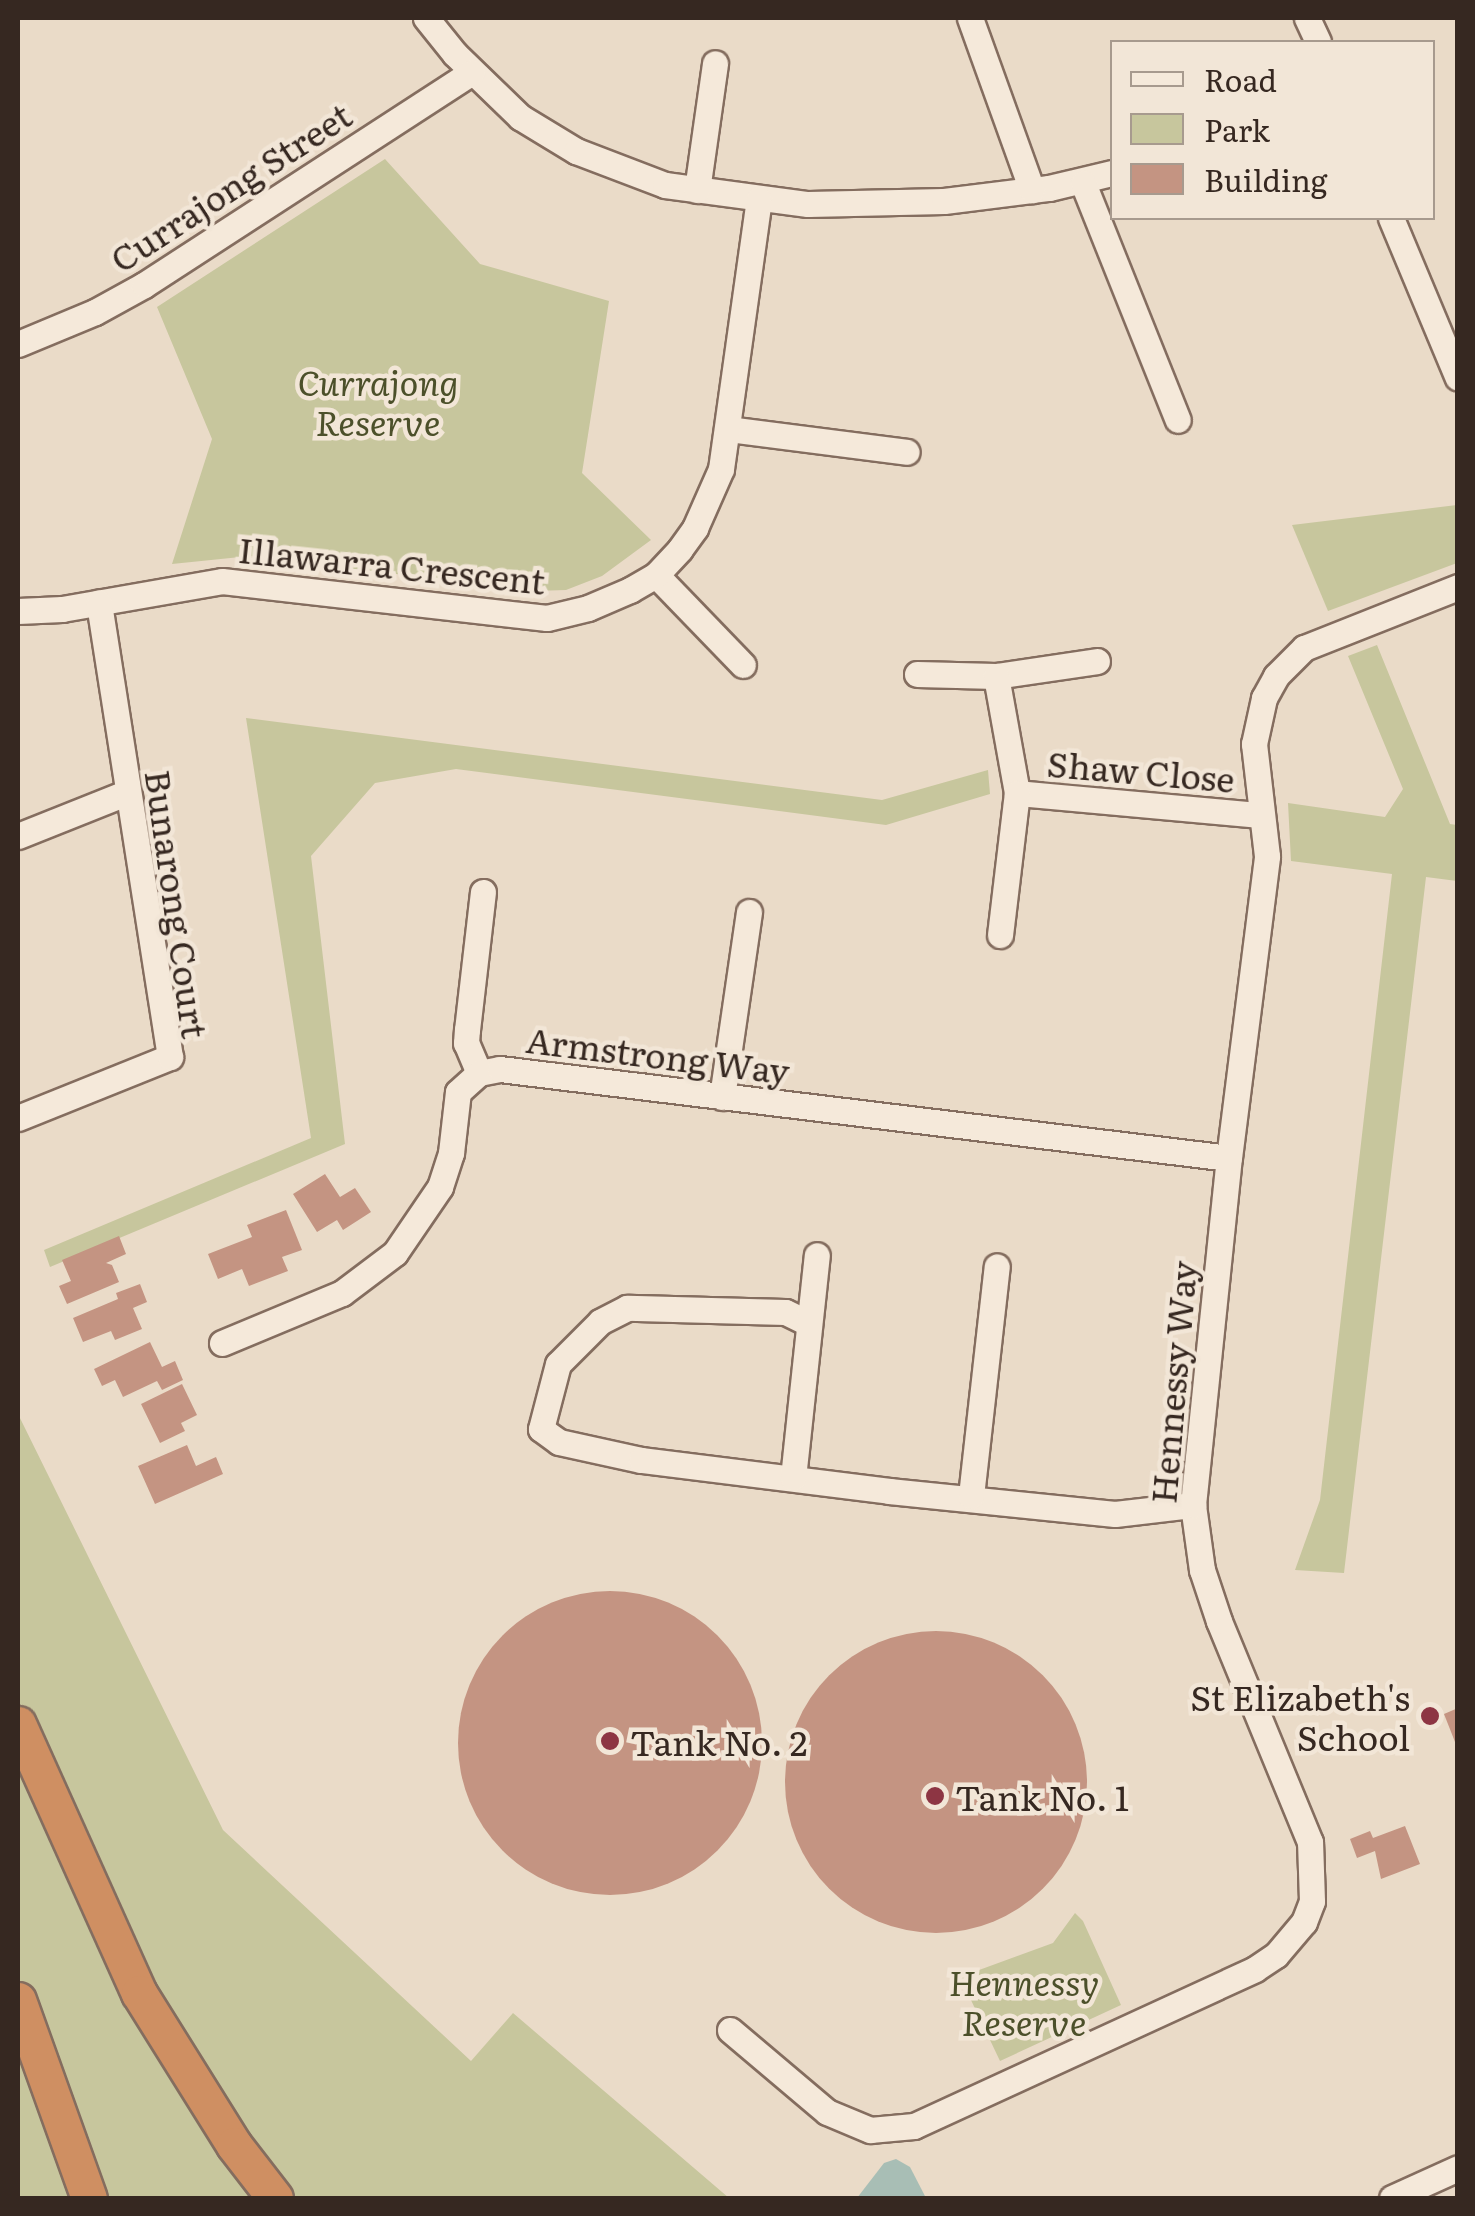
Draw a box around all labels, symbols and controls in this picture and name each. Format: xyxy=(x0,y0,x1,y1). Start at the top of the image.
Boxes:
legend xyxy=(1110,40,1435,220)
text: Road xyxy=(1204,57,1277,101)
street label: Currajong Street xyxy=(102,93,358,279)
text: Park xyxy=(1204,107,1270,151)
text: Building xyxy=(1204,157,1328,201)
park label: Currajong Reserve xyxy=(297,360,459,442)
street label: Illawarra Crescent xyxy=(237,527,547,601)
street label: Shaw Close xyxy=(1045,741,1237,799)
street label: Bunarong Court xyxy=(138,767,218,1041)
street label: Armstrong Way xyxy=(524,1017,792,1091)
street label: Hennessy Way xyxy=(1140,1259,1204,1505)
place label: St Elizabeth's School xyxy=(1190,1675,1410,1757)
marker: St Elizabeth's School xyxy=(1419,1705,1441,1727)
place label: Tank No. 2 xyxy=(630,1720,807,1762)
marker: Tank No. 2 xyxy=(599,1730,621,1752)
place label: Tank No. 1 xyxy=(955,1775,1129,1817)
marker: Tank No. 1 xyxy=(924,1785,946,1807)
park label: Hennessy Reserve xyxy=(949,1960,1099,2042)

